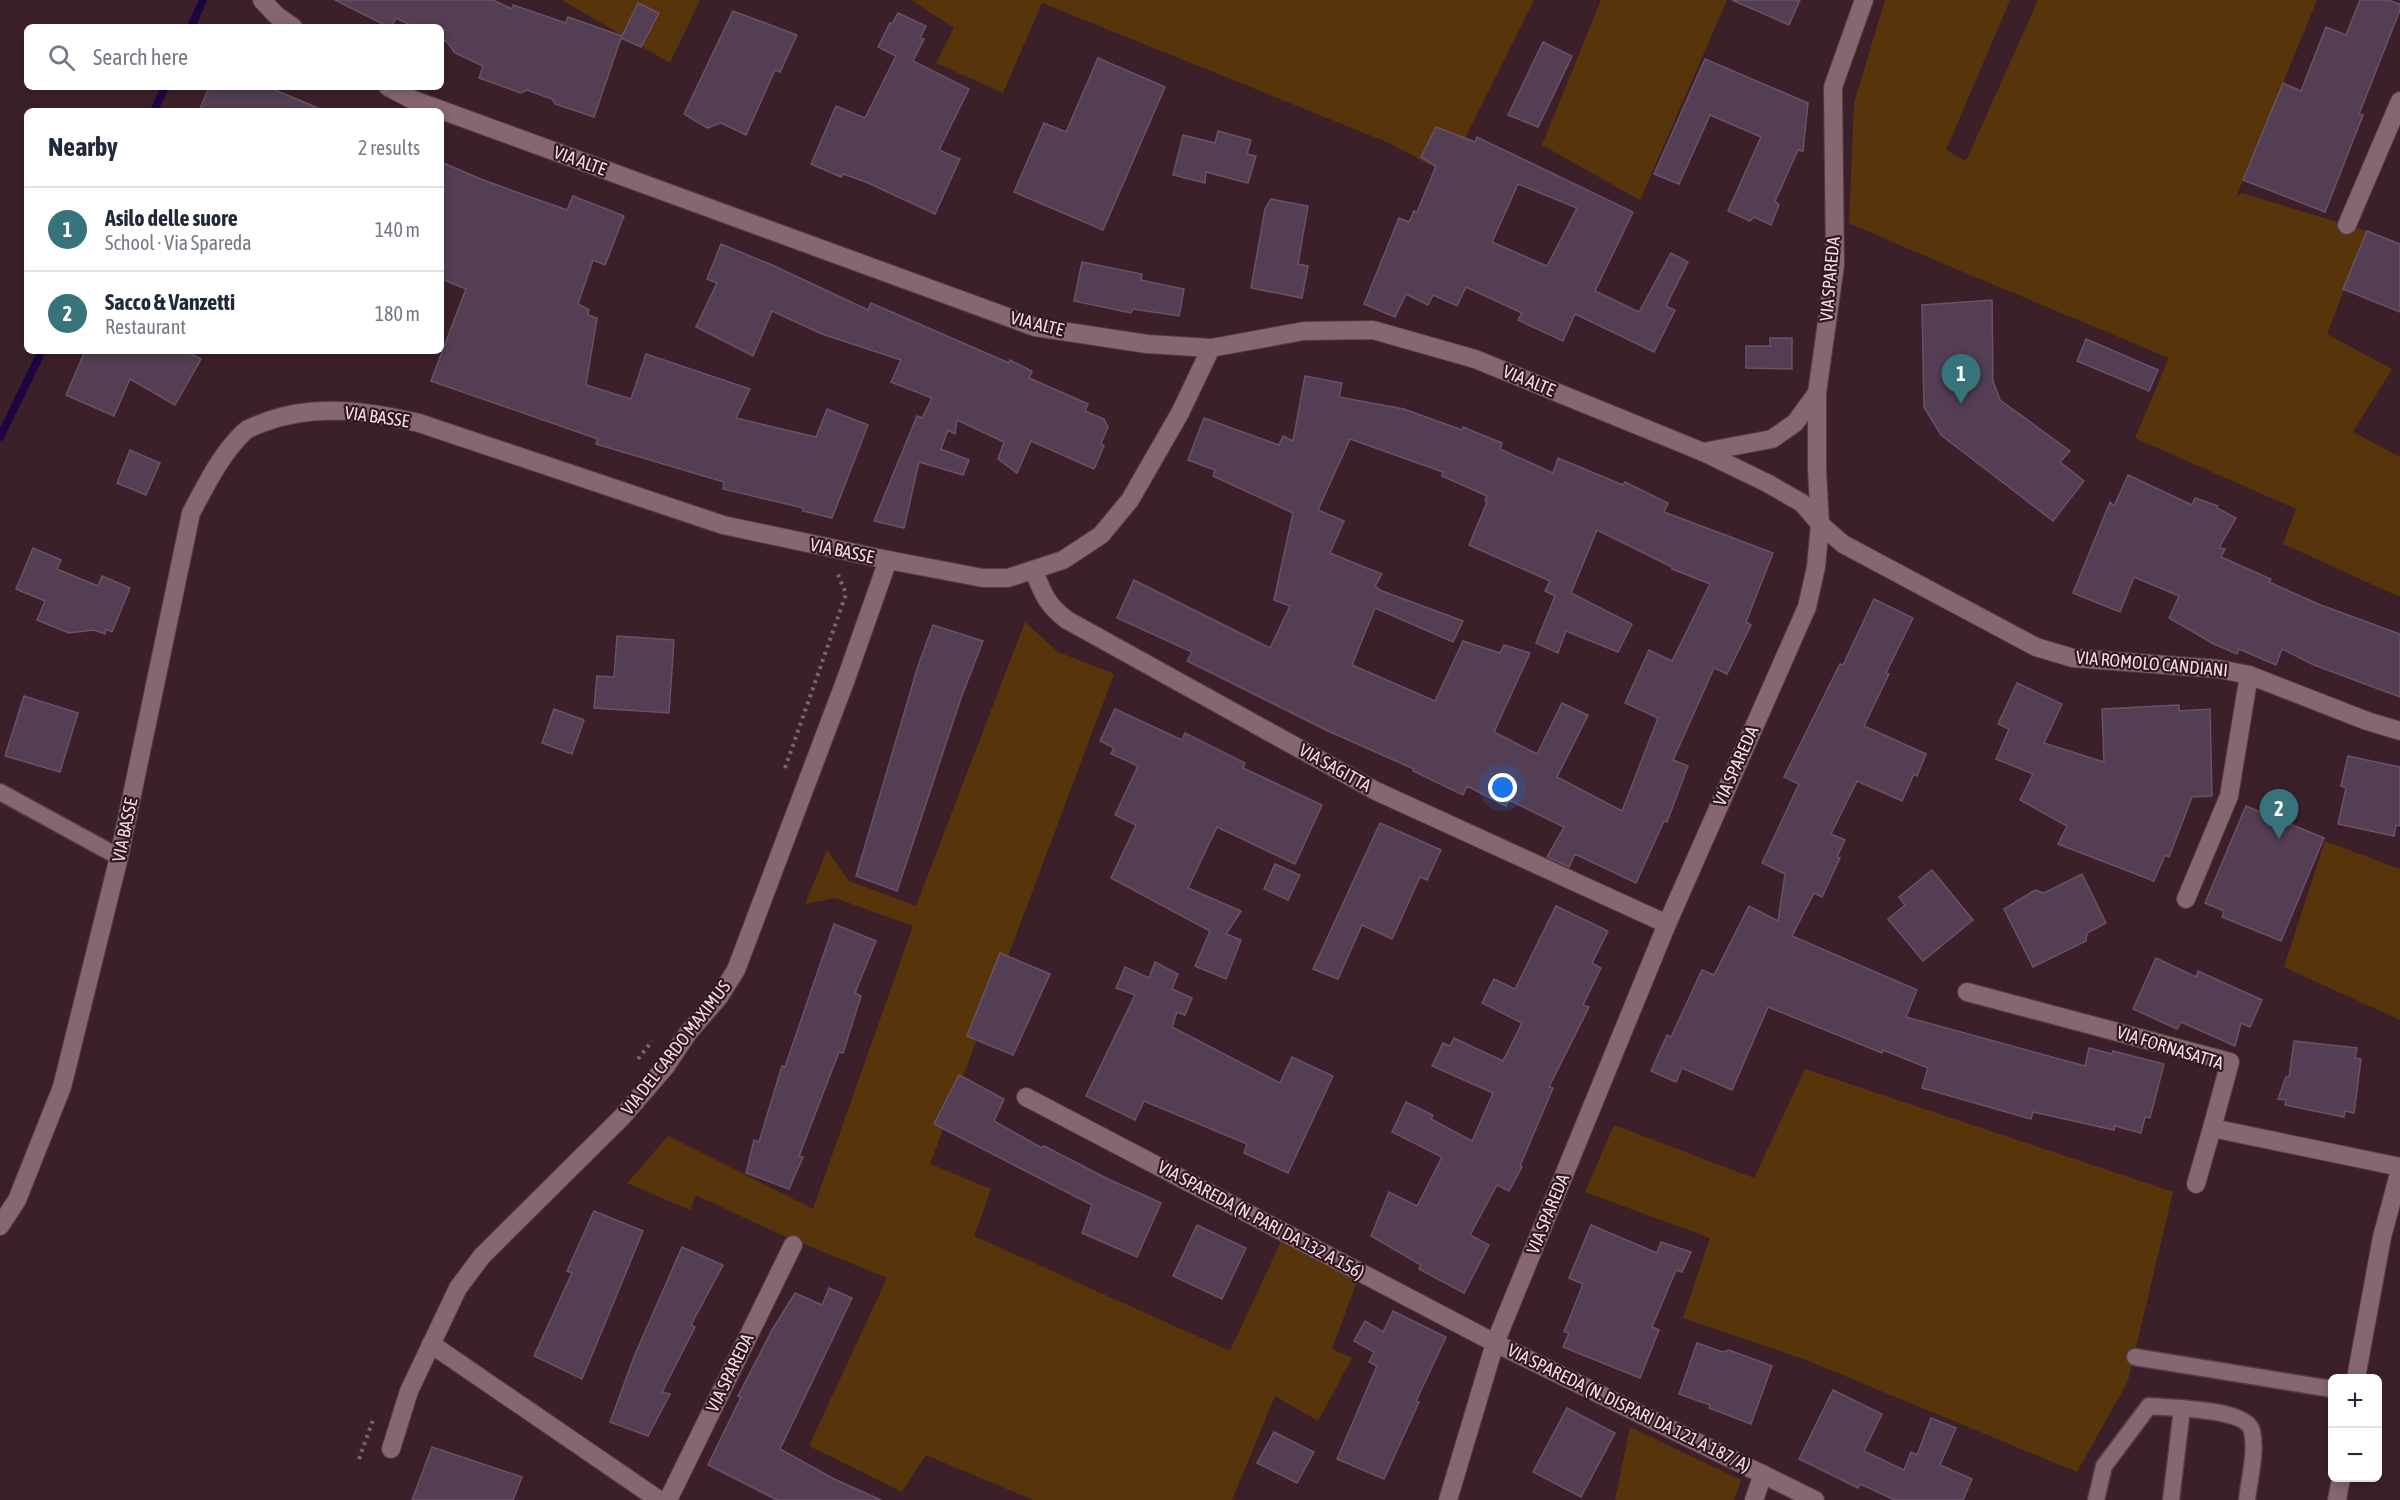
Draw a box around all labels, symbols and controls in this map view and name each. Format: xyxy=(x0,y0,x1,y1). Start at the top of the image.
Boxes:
search box xyxy=(24,24,444,90)
icon: search xyxy=(45,41,78,74)
text: Search here xyxy=(93,44,188,70)
text: Nearby xyxy=(48,132,118,162)
text: 2 results xyxy=(358,136,420,159)
street label: VIA ALTE xyxy=(551,141,610,180)
text: Asilo delle suore xyxy=(105,205,238,231)
text: 1 xyxy=(63,218,72,241)
text: 140 m xyxy=(375,218,420,241)
text: School · Via Spareda xyxy=(105,231,252,254)
street label: VIA SPAREDA xyxy=(1815,236,1844,322)
text: Sacco & Vanzetti xyxy=(105,289,235,315)
text: 2 xyxy=(63,302,72,325)
text: 180 m xyxy=(375,302,420,325)
street label: VIA ALTE xyxy=(1008,307,1066,340)
text: Restaurant xyxy=(105,315,186,338)
pin: 1 xyxy=(1942,354,1980,404)
street label: VIA ALTE xyxy=(1500,361,1559,401)
street label: VIA BASSE xyxy=(344,402,411,431)
street label: VIA BASSE xyxy=(808,533,876,568)
street label: VIA ROMOLO CANDIANI xyxy=(2075,646,2229,681)
street label: VIA SPAREDA xyxy=(1709,723,1762,809)
street label: VIA SAGITTA xyxy=(1296,739,1375,796)
your location xyxy=(1488,773,1517,802)
pin: 2 xyxy=(2260,790,2298,839)
street label: VIA BASSE xyxy=(107,796,142,864)
street label: VIA DEL CARDO MAXIMUS xyxy=(617,976,735,1119)
street label: VIA FORNASATTA xyxy=(2114,1021,2226,1074)
street label: VIA SPAREDA (N. PARI DA 132 A 156) xyxy=(1154,1156,1368,1283)
street label: VIA SPAREDA xyxy=(1522,1170,1573,1257)
street label: VIA SPAREDA xyxy=(702,1330,758,1415)
street label: VIA SPAREDA (N. DISPARI DA 121 A 187/A) xyxy=(1504,1339,1754,1476)
map controls xyxy=(2328,1374,2382,1482)
button: + xyxy=(2328,1374,2382,1428)
button: − xyxy=(2328,1428,2382,1482)

